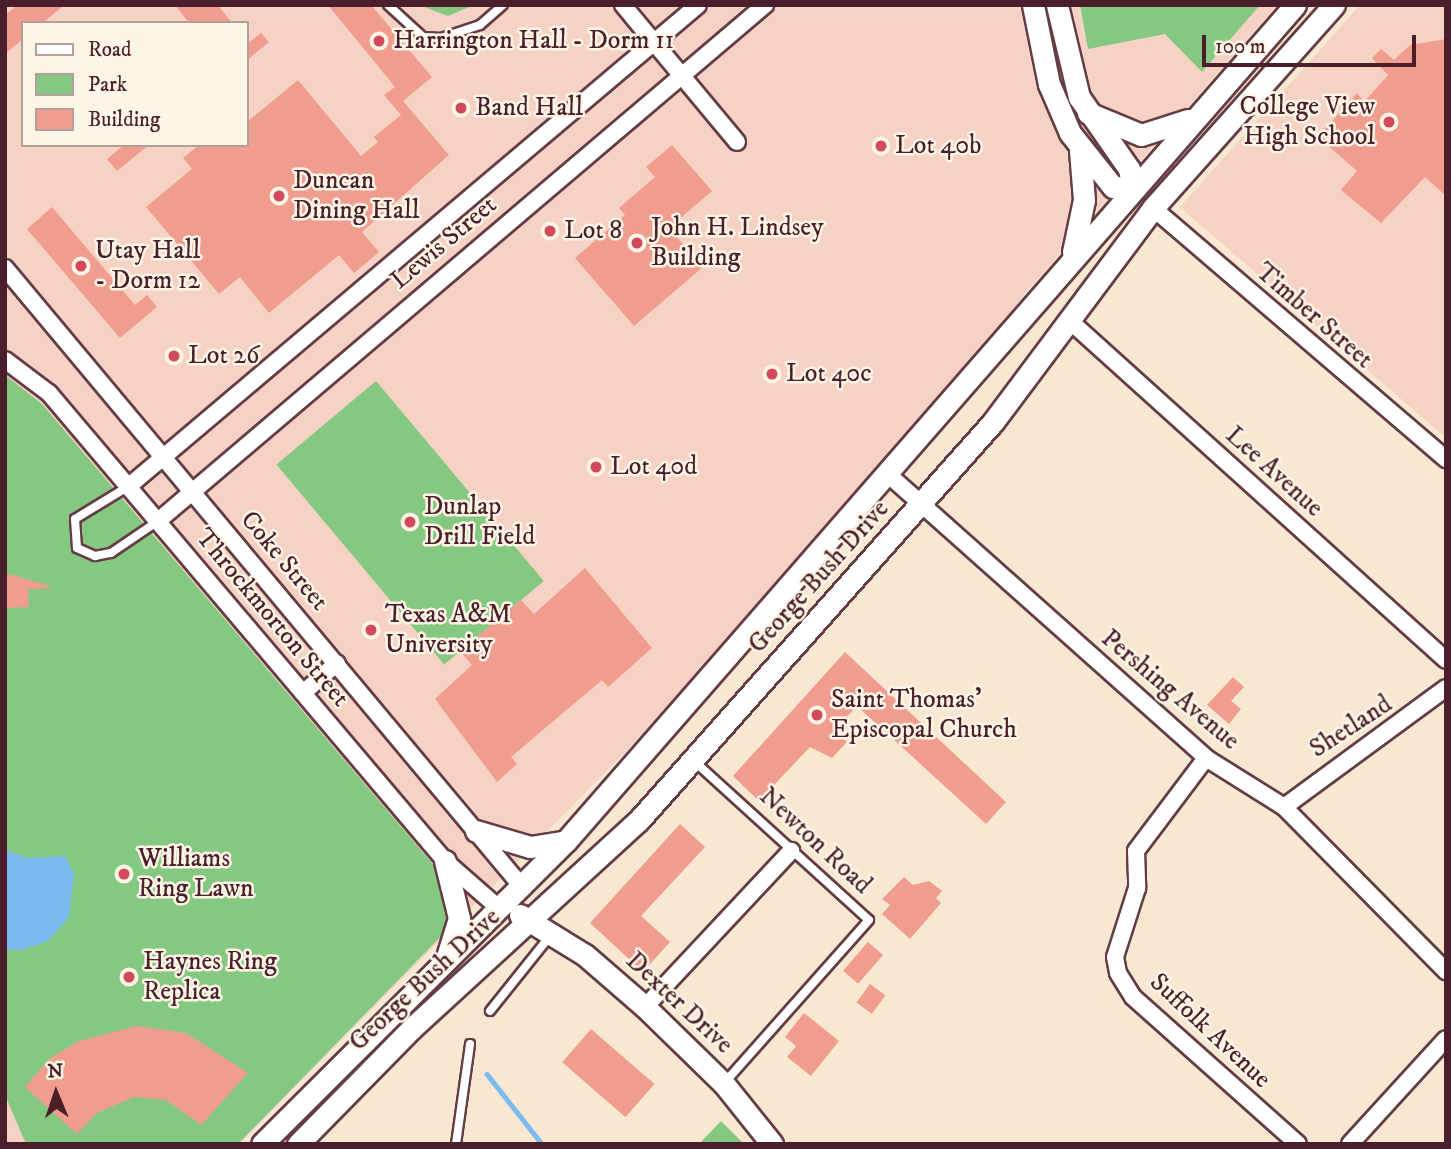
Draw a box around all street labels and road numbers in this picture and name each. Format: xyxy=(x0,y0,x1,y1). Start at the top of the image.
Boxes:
street label: Lewis Street xyxy=(385,190,503,296)
street label: Timber Street xyxy=(1249,257,1379,375)
street label: Lee Avenue xyxy=(1219,420,1329,524)
street label: George Bush Drive xyxy=(742,494,896,660)
street label: Coke Street xyxy=(233,505,335,617)
street label: Throckmorton Street xyxy=(188,523,356,713)
street label: Pershing Avenue xyxy=(1094,623,1246,757)
street label: Shetland xyxy=(1304,689,1398,765)
street label: Newton Road xyxy=(752,781,878,901)
street label: George Bush Drive xyxy=(343,902,507,1058)
street label: Dexter Drive xyxy=(619,946,739,1060)
street label: Suffolk Avenue xyxy=(1143,967,1277,1095)

